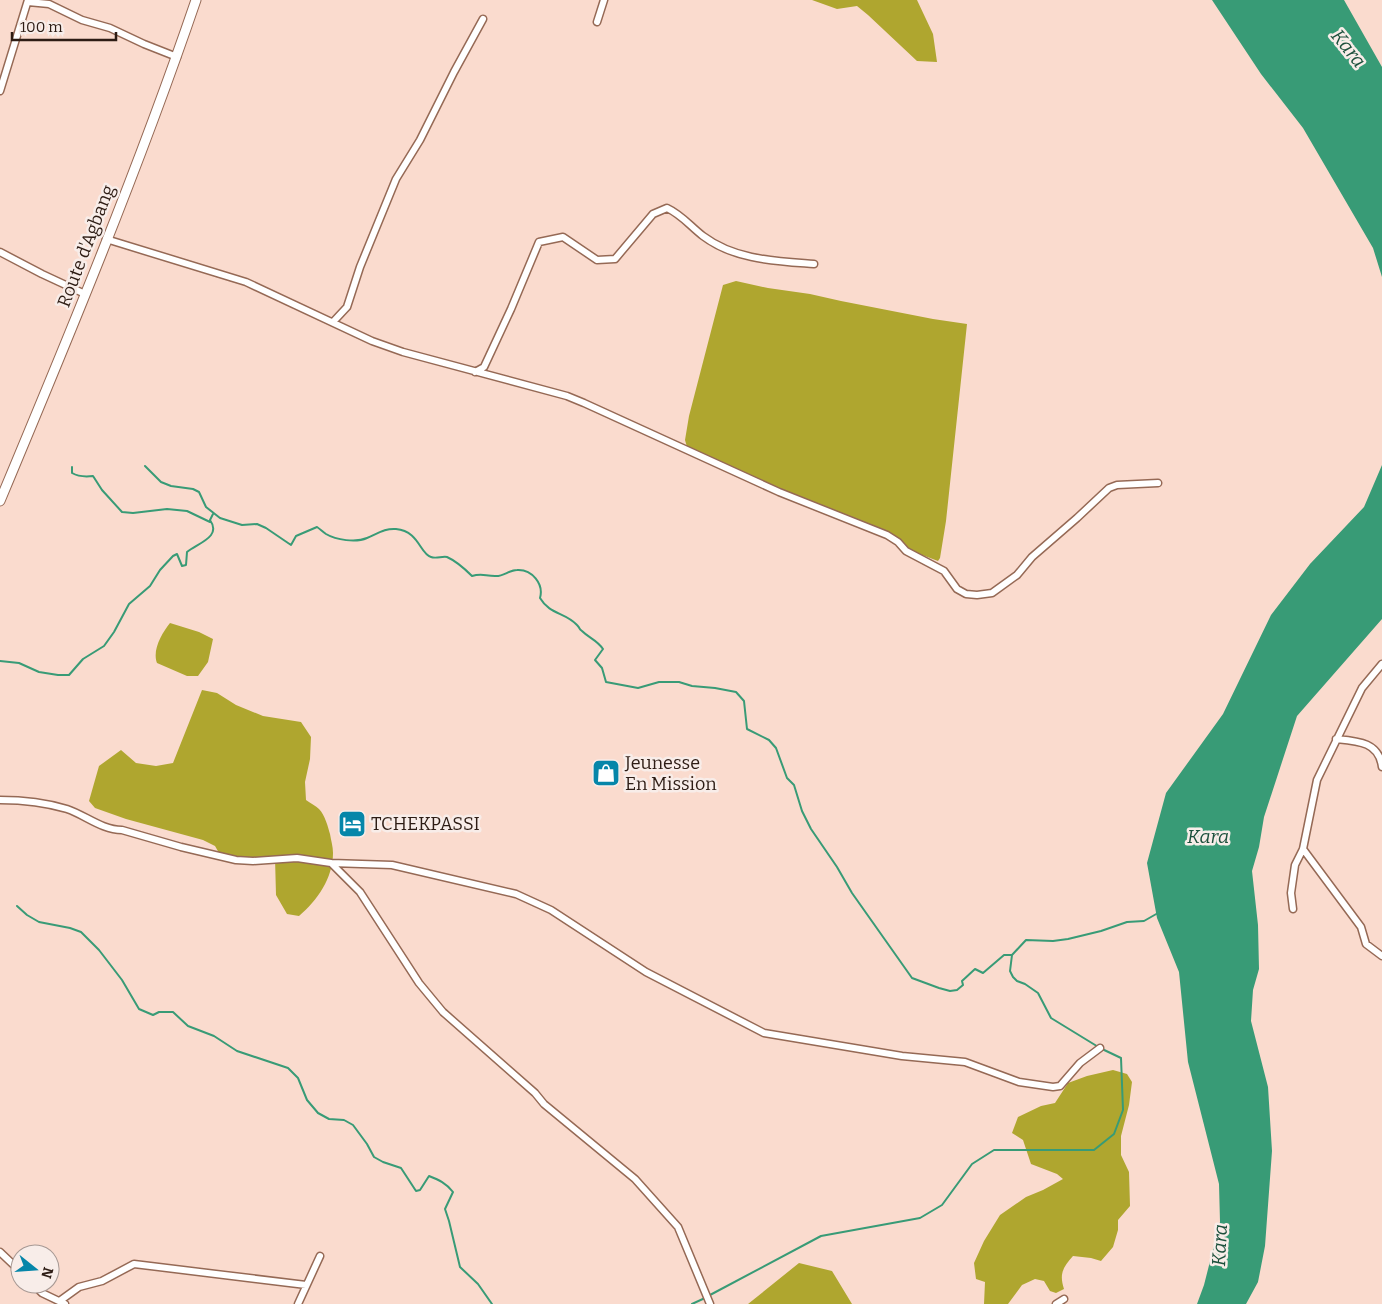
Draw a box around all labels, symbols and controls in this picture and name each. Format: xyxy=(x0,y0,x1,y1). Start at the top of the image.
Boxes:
scale bar xyxy=(12,10,116,42)
text: 100 m xyxy=(20,18,63,36)
water label: Kara xyxy=(1326,25,1371,72)
street label: Route d'Agbang xyxy=(53,182,119,310)
place label: Jeunesse En Mission xyxy=(624,752,717,795)
shop icon: Jeunesse En Mission xyxy=(591,758,621,788)
hotel icon: TCHEKPASSI xyxy=(337,809,367,839)
place label: TCHEKPASSI xyxy=(371,813,480,835)
water label: Kara xyxy=(1187,825,1229,848)
water label: Kara xyxy=(1207,1223,1232,1267)
north arrow xyxy=(10,1244,60,1294)
text: N xyxy=(37,1265,57,1280)

